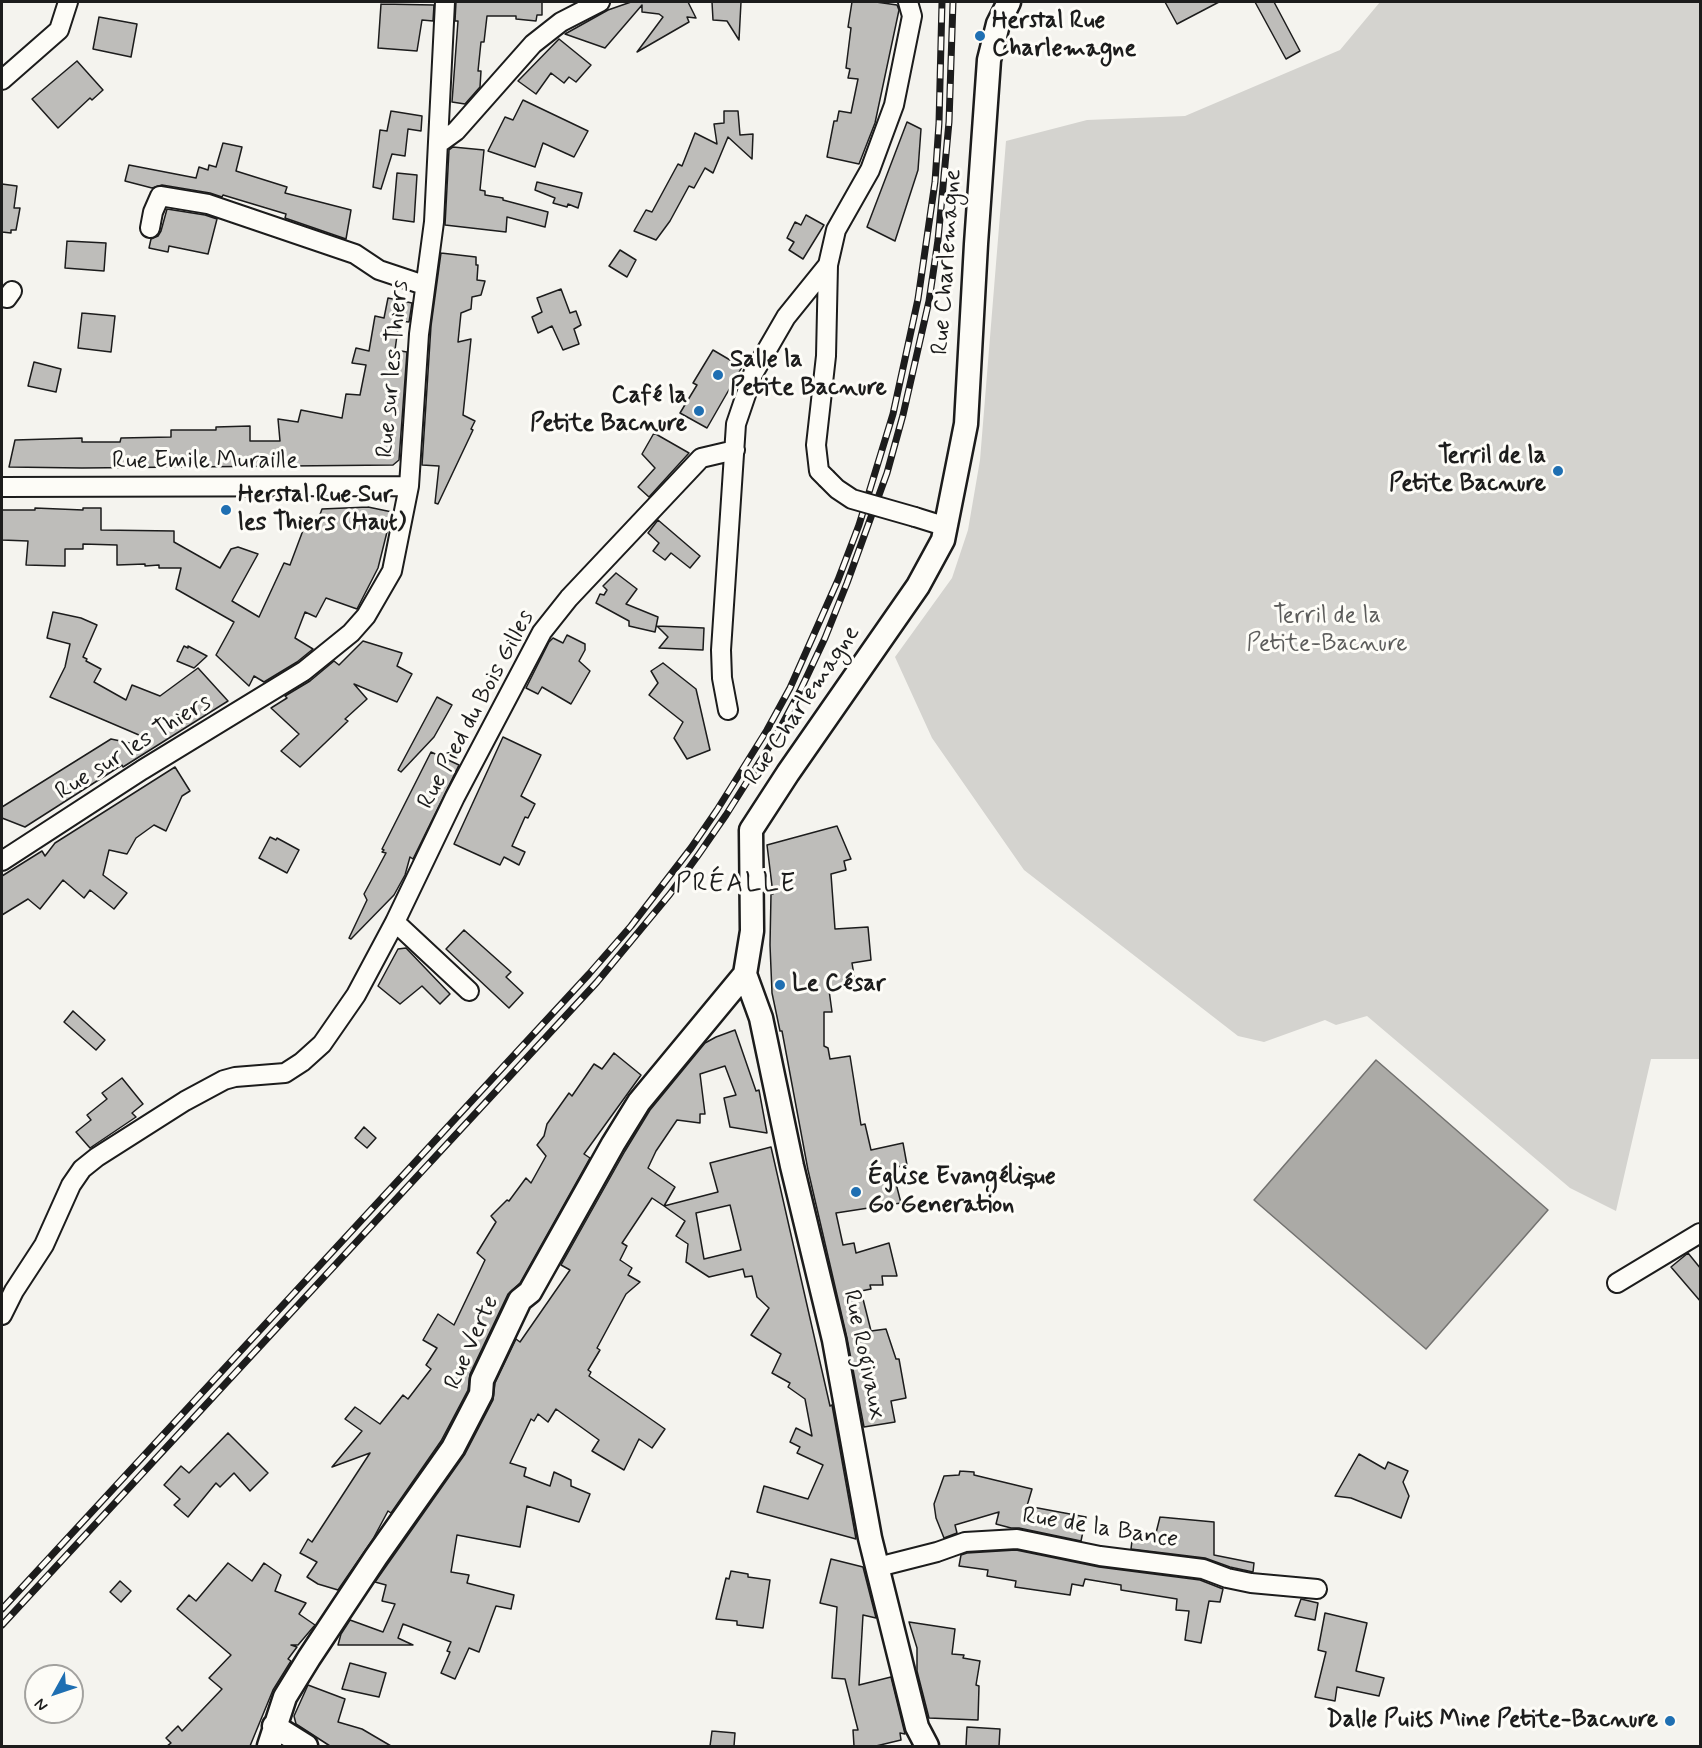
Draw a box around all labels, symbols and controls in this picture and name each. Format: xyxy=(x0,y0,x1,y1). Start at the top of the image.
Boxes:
place label: Herstal Rue Charlemagne xyxy=(992,8,1136,64)
marker: Herstal Rue Charlemagne xyxy=(973,29,987,43)
street label: Rue Charlemagne xyxy=(927,168,969,356)
street label: Rue sur les Thiers xyxy=(372,279,416,459)
place label: Salle la Petite Bacnure xyxy=(730,347,887,403)
marker: Salle la Petite Bacnure xyxy=(711,368,725,382)
place label: Café la Petite Bacnure xyxy=(530,383,687,439)
marker: Café la Petite Bacnure xyxy=(692,404,706,418)
place label: Terril de la Petite Bacnure xyxy=(1389,443,1546,499)
street label: Rue Emile Muraille xyxy=(112,448,298,476)
marker: Terril de la Petite Bacnure xyxy=(1551,464,1565,478)
place label: Herstal Rue Sur les Thiers (Haut) xyxy=(238,482,406,538)
marker: Herstal Rue Sur les Thiers (Haut) xyxy=(219,503,233,517)
park label: Terril de la Petite-Bacnure xyxy=(1246,603,1408,659)
street label: Rue Pied du Bois Gilles xyxy=(412,606,542,814)
street label: Rue Charlemagne xyxy=(739,621,867,791)
street label: Rue sur les Thiers xyxy=(51,689,217,807)
district label: PRÉALLE xyxy=(675,870,797,902)
place label: Le César xyxy=(792,971,886,999)
marker: Le César xyxy=(773,978,787,992)
place label: Église Evangélique Go Generation xyxy=(868,1164,1056,1220)
marker: Église Evangélique Go Generation xyxy=(849,1185,863,1199)
street label: Rue Rogivaux xyxy=(835,1287,891,1423)
street label: Rue Verte xyxy=(439,1291,507,1395)
street label: Rue de la Bance xyxy=(1020,1502,1180,1556)
north arrow xyxy=(24,1664,84,1724)
text: N xyxy=(30,1694,53,1715)
place label: Dalle Puits Mine Petite-Bacnure xyxy=(1326,1707,1658,1735)
marker: Dalle Puits Mine Petite-Bacnure xyxy=(1663,1714,1677,1728)

